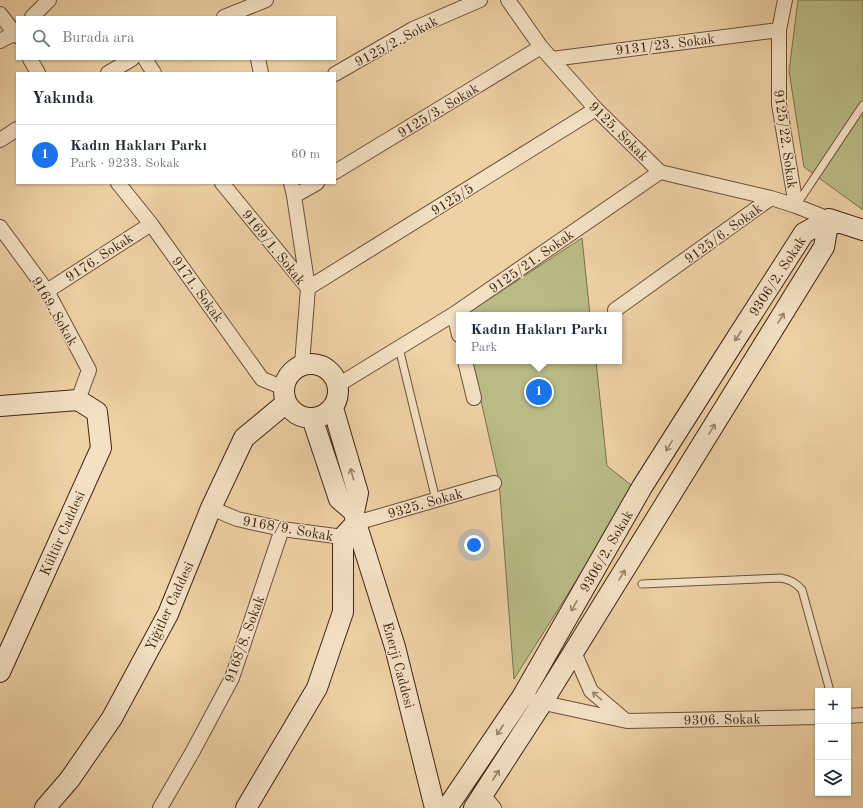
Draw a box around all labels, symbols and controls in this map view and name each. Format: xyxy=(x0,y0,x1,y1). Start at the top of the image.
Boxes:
street label: 9125/2. Sokak xyxy=(353,14,440,70)
search box xyxy=(16,16,336,60)
icon: search xyxy=(30,27,52,49)
text: Burada ara xyxy=(62,31,134,46)
street label: 9131/23. Sokak xyxy=(615,32,716,58)
street label: 9125/3. Sokak xyxy=(396,81,481,141)
street label: 9125/22. Sokak xyxy=(771,89,799,190)
text: Yakında xyxy=(32,90,94,107)
street label: 9125. Sokak xyxy=(586,99,651,164)
text: Kadın Hakları Parkı xyxy=(70,139,207,154)
text: 1 xyxy=(41,148,49,161)
text: 60 m xyxy=(291,148,320,161)
text: Park · 9233. Sokak xyxy=(70,157,180,170)
street label: 9125/5 xyxy=(429,181,476,218)
street label: 9125/6. Sokak xyxy=(682,201,765,266)
street label: 9169/1. Sokak xyxy=(239,208,308,288)
street label: 9125/21. Sokak xyxy=(487,227,577,296)
street label: 9176. Sokak xyxy=(63,231,136,285)
street label: 9306/2. Sokak xyxy=(747,234,809,319)
street label: 9171. Sokak xyxy=(169,254,226,325)
street label: 9169. Sokak xyxy=(29,274,80,349)
popup xyxy=(456,312,622,364)
one-way arrow xyxy=(777,312,785,324)
text: Kadın Hakları Parkı xyxy=(471,323,607,338)
one-way arrow xyxy=(734,330,742,341)
text: Park xyxy=(471,341,497,354)
pin: 1 xyxy=(526,377,552,407)
one-way arrow xyxy=(708,424,716,435)
one-way arrow xyxy=(664,440,672,452)
one-way arrow xyxy=(348,468,355,481)
street label: 9325. Sokak xyxy=(386,487,464,521)
street label: Kültür Caddesi xyxy=(38,489,88,578)
street label: 9306/2. Sokak xyxy=(578,508,636,595)
street label: 9168/9. Sokak xyxy=(241,514,334,544)
your location xyxy=(464,535,484,555)
street label: Yiğitler Caddesi xyxy=(143,560,197,653)
one-way arrow xyxy=(618,569,626,581)
street label: 9168/8. Sokak xyxy=(223,594,267,685)
one-way arrow xyxy=(570,600,578,612)
street label: Enerji Caddesi xyxy=(380,621,416,710)
map controls xyxy=(815,688,851,796)
button: + xyxy=(815,688,851,724)
one-way arrow xyxy=(592,691,602,700)
street label: 9306. Sokak xyxy=(683,712,761,728)
one-way arrow xyxy=(496,724,504,735)
button: − xyxy=(815,724,851,760)
button: layers xyxy=(815,760,851,796)
one-way arrow xyxy=(491,770,500,781)

